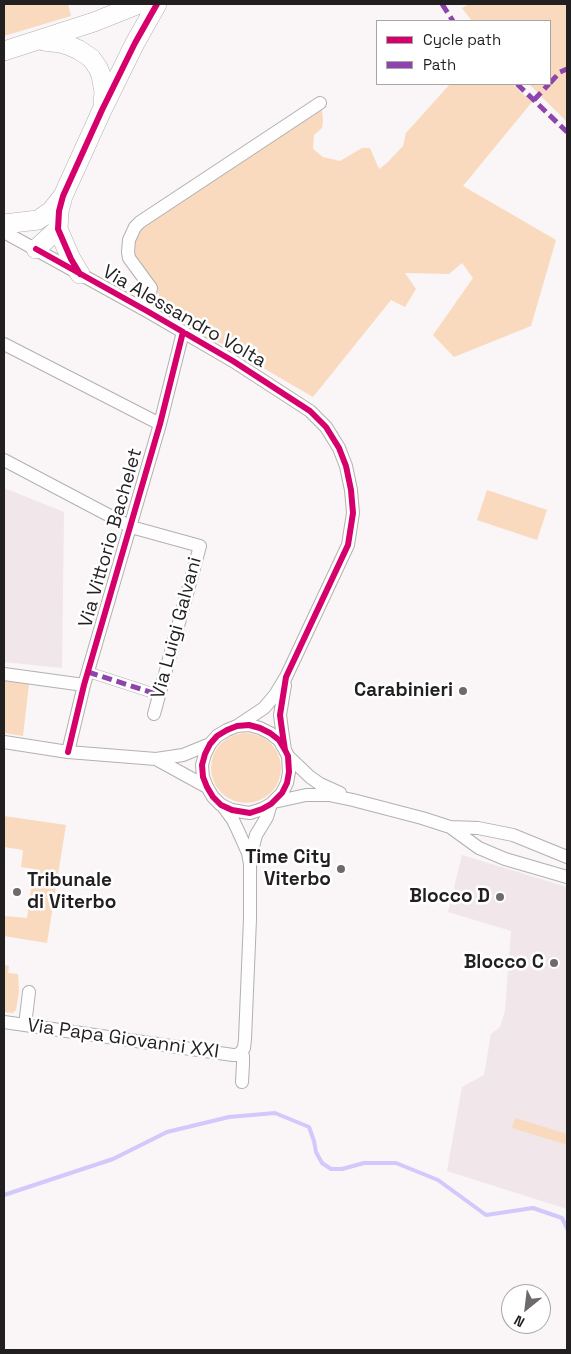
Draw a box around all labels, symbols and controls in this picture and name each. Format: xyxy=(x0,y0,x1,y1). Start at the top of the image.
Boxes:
legend xyxy=(376,20,551,85)
text: Cycle path xyxy=(423,30,501,49)
text: Path xyxy=(423,55,456,74)
street label: Via Alessandro Volta xyxy=(98,261,270,373)
street label: Via Vittorio Bachelet xyxy=(74,446,148,630)
street label: Via Luigi Galvani xyxy=(147,555,207,701)
place label: Carabinieri xyxy=(354,680,453,702)
marker: Carabinieri xyxy=(457,685,469,697)
place label: Time City Viterbo xyxy=(245,847,331,891)
marker: Time City Viterbo xyxy=(335,863,347,875)
place label: Tribunale di Viterbo xyxy=(27,870,116,914)
marker: Tribunale di Viterbo xyxy=(11,886,23,898)
place label: Blocco D xyxy=(409,886,490,908)
marker: Blocco D xyxy=(494,891,506,903)
place label: Blocco C xyxy=(464,952,544,974)
marker: Blocco C xyxy=(548,957,560,969)
street label: Via Papa Giovanni XXI xyxy=(26,1014,220,1064)
north arrow xyxy=(501,1284,551,1334)
text: N xyxy=(511,1311,528,1331)

